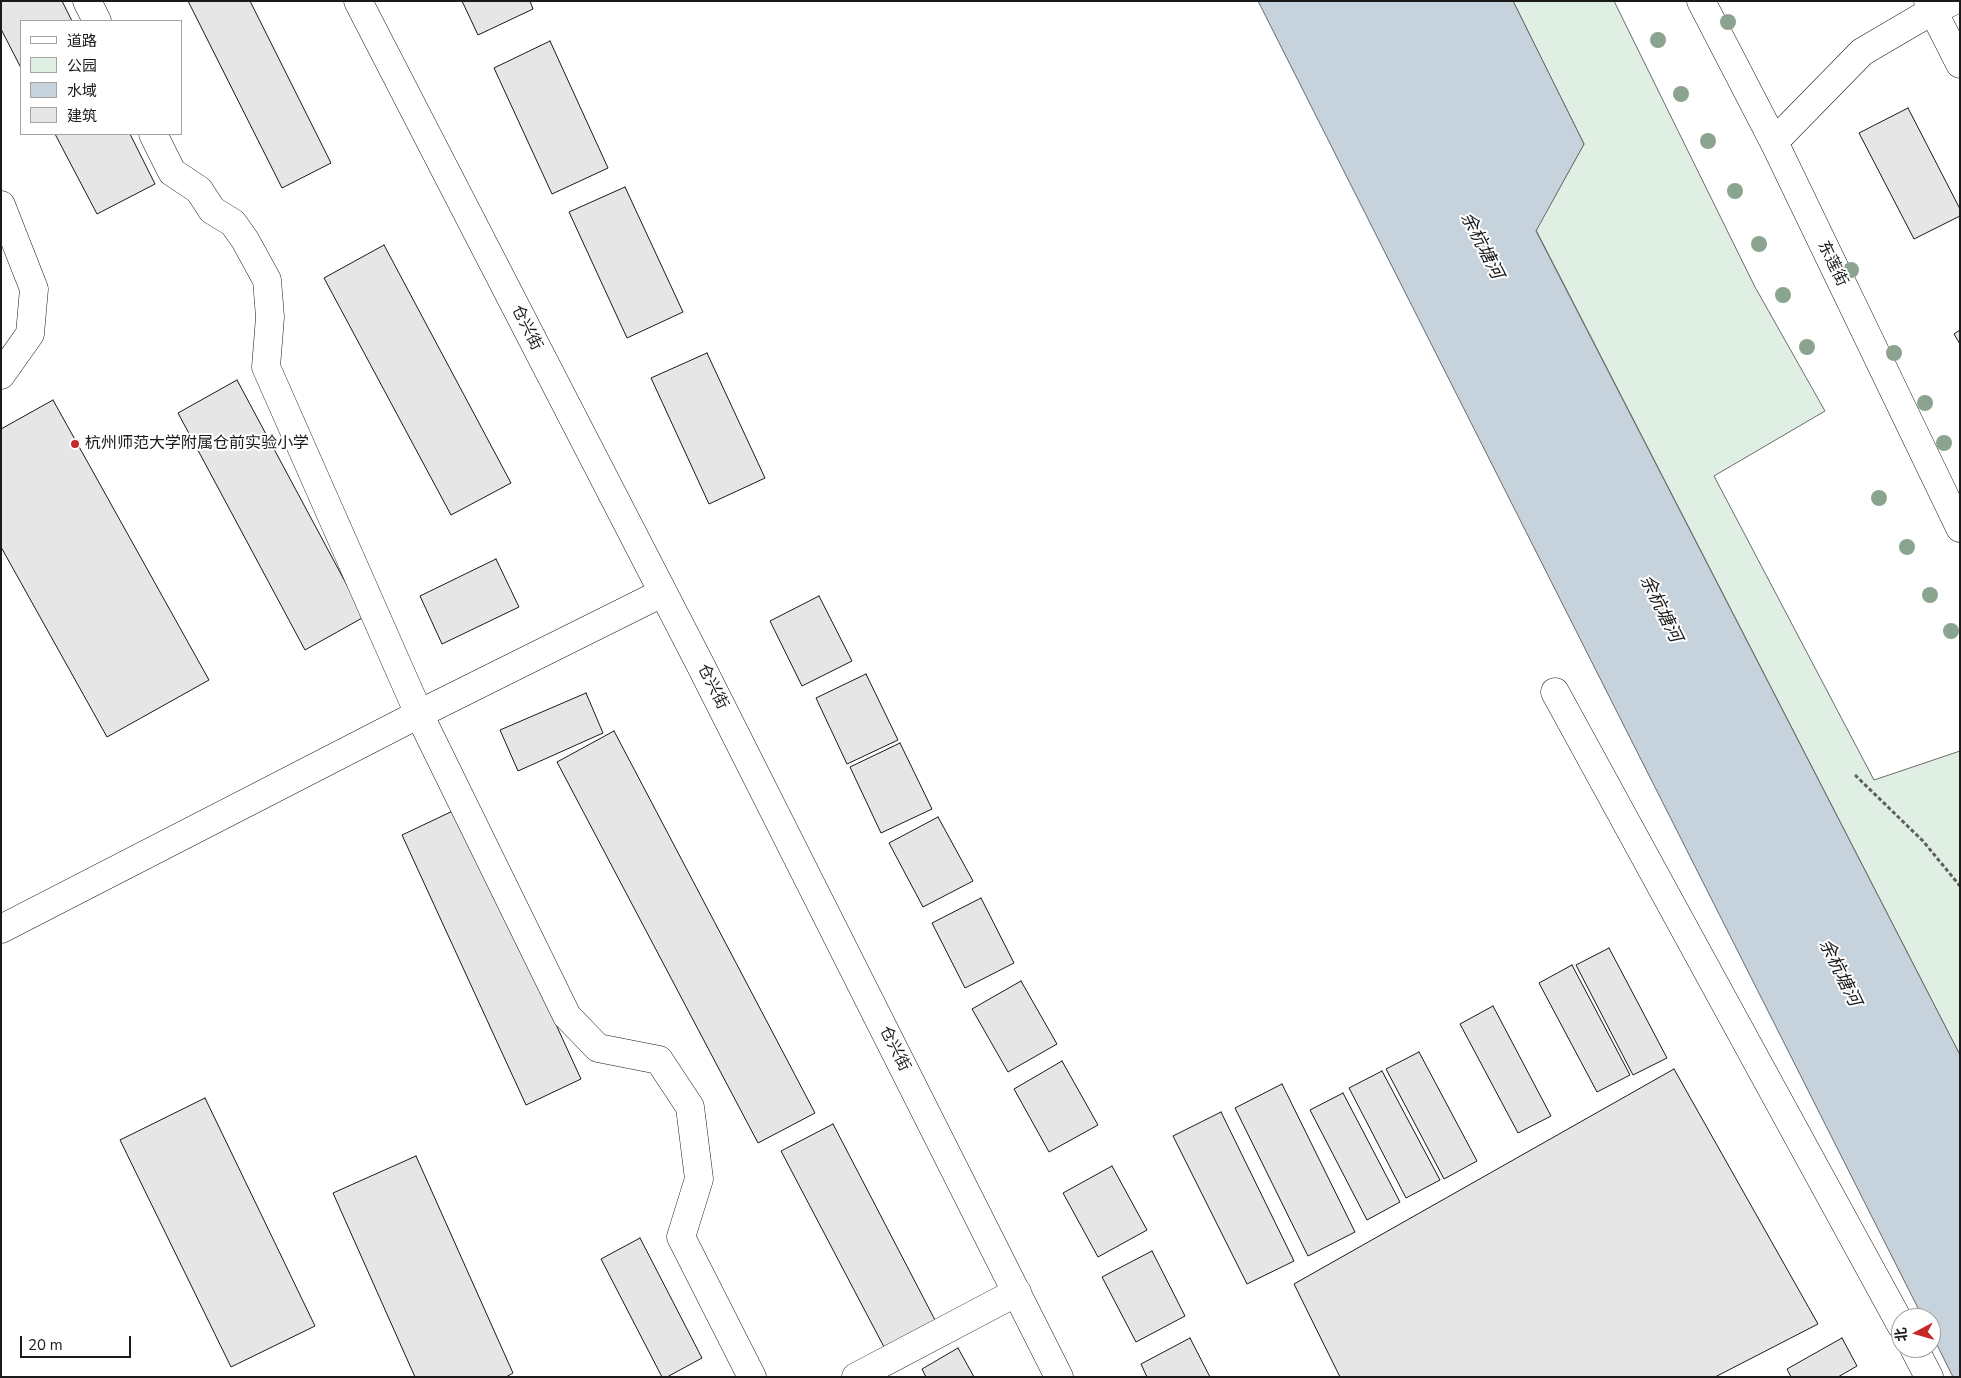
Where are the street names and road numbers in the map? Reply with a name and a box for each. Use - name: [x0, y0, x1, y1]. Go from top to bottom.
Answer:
- street label: 东莲街: [1813, 238, 1851, 290]
- street label: 仓兴街: [507, 302, 545, 354]
- street label: 仓兴街: [693, 661, 731, 713]
- street label: 仓兴街: [875, 1023, 913, 1075]

